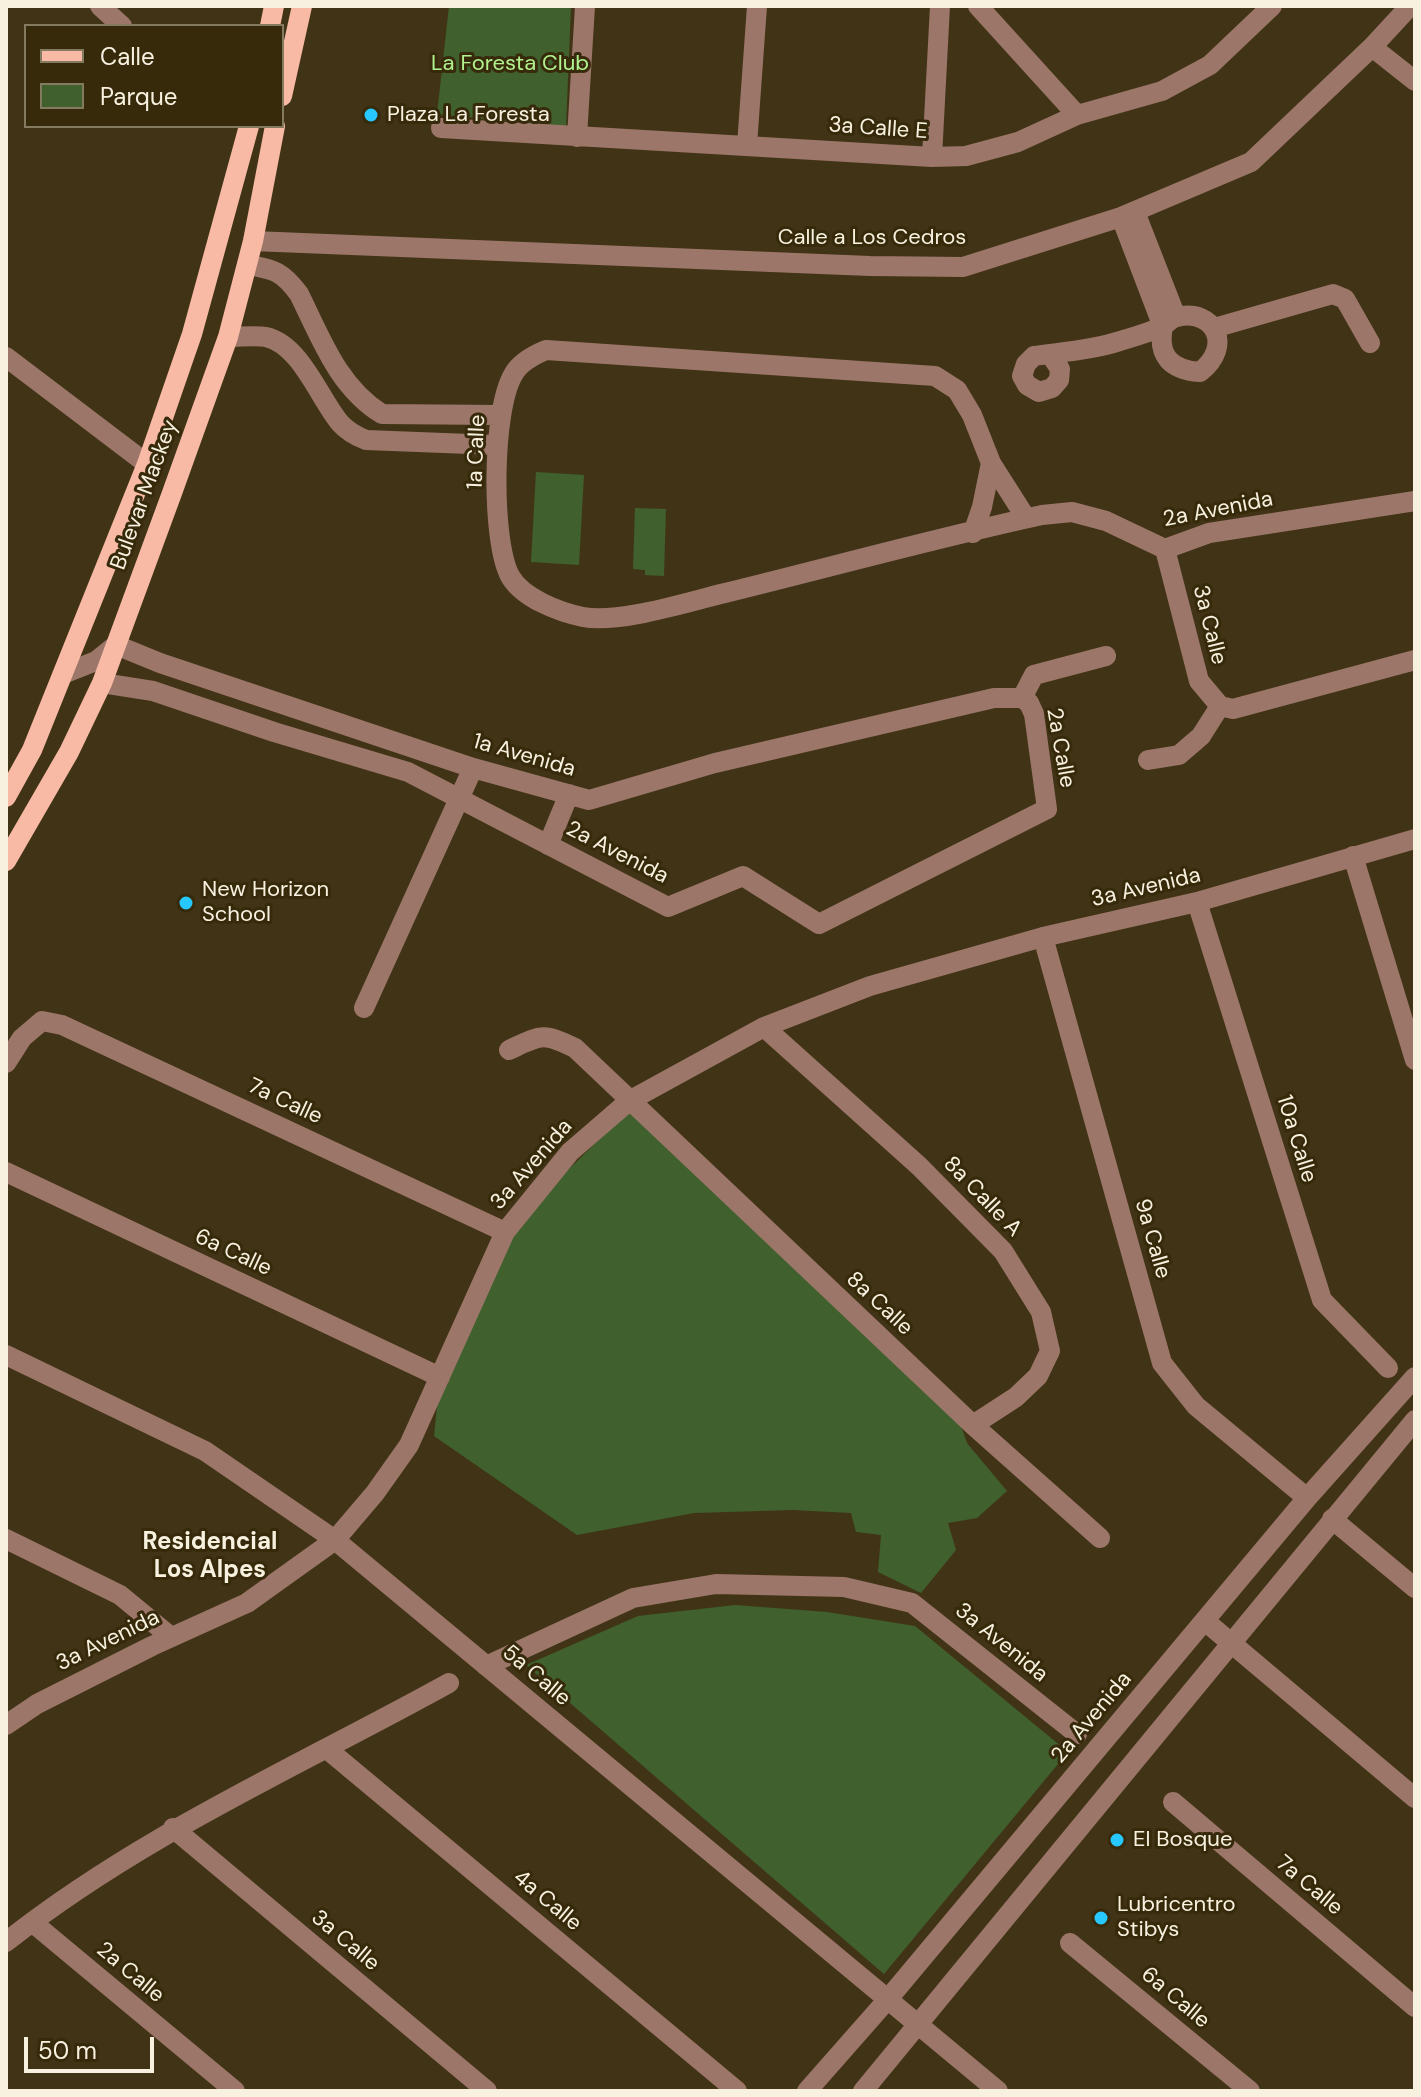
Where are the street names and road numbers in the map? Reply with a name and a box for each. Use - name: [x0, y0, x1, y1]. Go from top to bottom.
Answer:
- street label: 3a Calle E: [828, 112, 928, 146]
- street label: Calle a Los Cedros: [778, 225, 966, 251]
- street label: 1a Calle: [463, 414, 491, 490]
- street label: Bulevar Mackey: [106, 416, 184, 574]
- street label: 2a Avenida: [1161, 486, 1275, 534]
- street label: 3a Calle: [1186, 583, 1232, 667]
- street label: 2a Calle: [1040, 706, 1080, 790]
- street label: 1a Avenida: [470, 729, 578, 783]
- street label: 2a Avenida: [561, 816, 673, 890]
- street label: 3a Avenida: [1089, 863, 1203, 913]
- street label: 7a Calle: [244, 1073, 326, 1131]
- street label: 10a Calle: [1270, 1092, 1322, 1186]
- street label: 3a Avenida: [485, 1114, 579, 1216]
- street label: 8a Calle A: [937, 1151, 1027, 1243]
- street label: 9a Calle: [1128, 1196, 1176, 1282]
- street label: 6a Calle: [190, 1224, 276, 1282]
- street label: 8a Calle: [840, 1267, 918, 1341]
- street label: 3a Avenida: [949, 1598, 1053, 1688]
- street label: 3a Avenida: [52, 1605, 164, 1677]
- street label: 5a Calle: [496, 1640, 576, 1712]
- street label: 2a Avenida: [1046, 1667, 1138, 1769]
- street label: 7a Calle: [1270, 1851, 1348, 1921]
- street label: 4a Calle: [507, 1865, 587, 1937]
- street label: 3a Calle: [306, 1905, 384, 1977]
- street label: 2a Calle: [91, 1937, 169, 2009]
- street label: 6a Calle: [1135, 1962, 1215, 2034]

